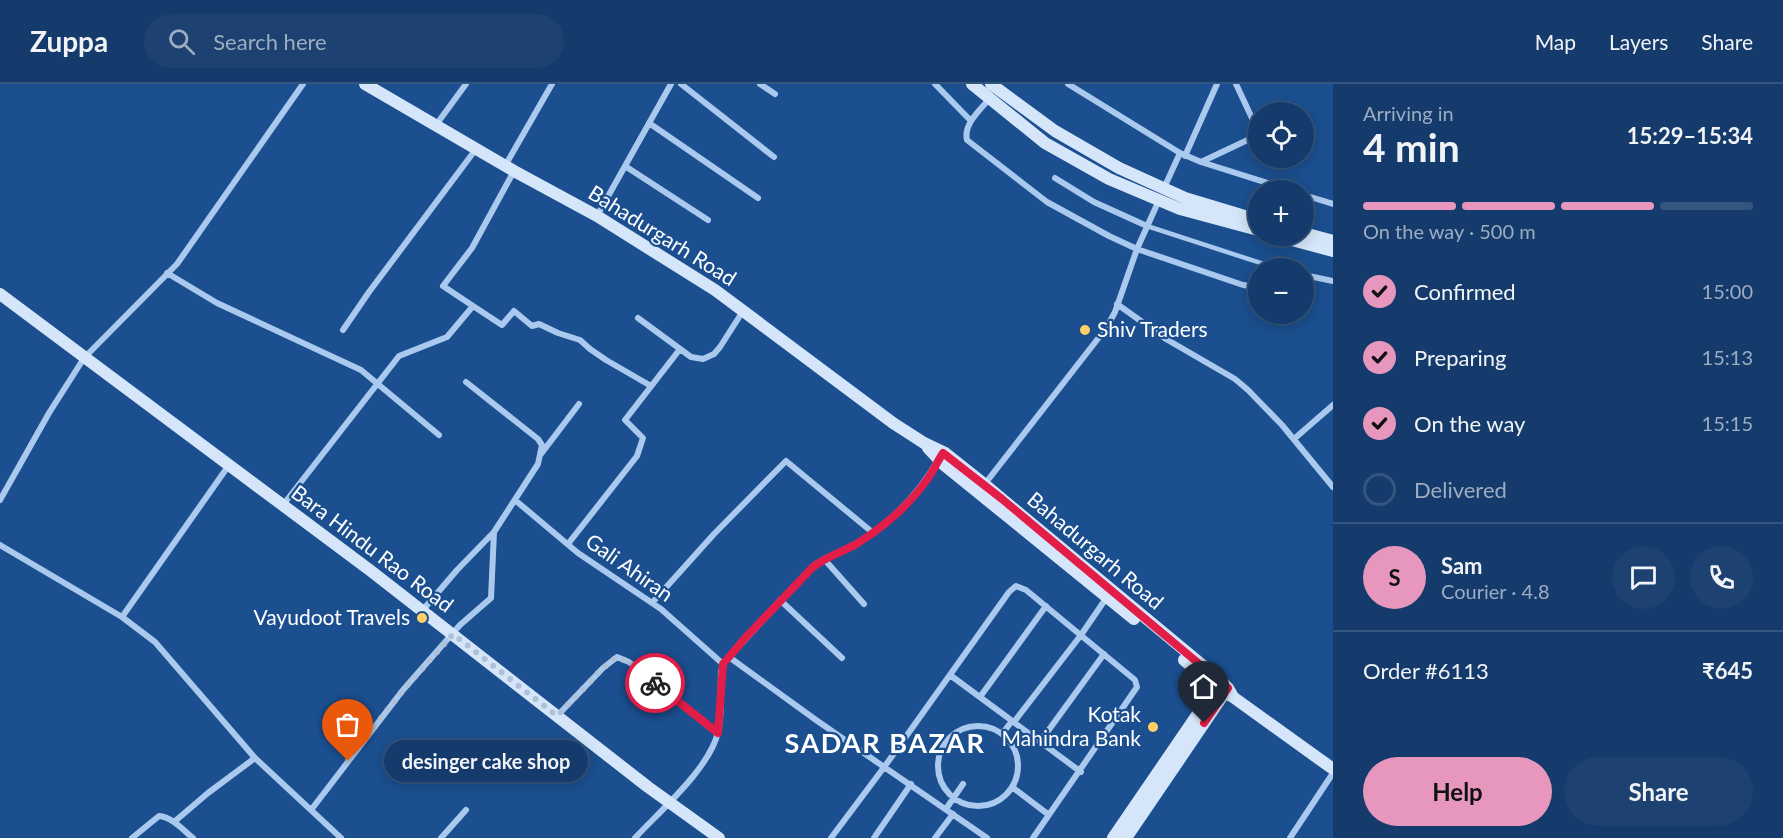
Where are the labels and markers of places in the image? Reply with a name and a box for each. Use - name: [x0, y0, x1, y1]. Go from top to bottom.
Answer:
- place label: Shiv Traders: [1097, 316, 1208, 341]
- marker: Shiv Traders: [1078, 323, 1092, 337]
- place label: Vayudoot Travels: [253, 604, 410, 629]
- marker: Vayudoot Travels: [415, 611, 429, 625]
- pin: [1178, 661, 1229, 723]
- pin: [322, 699, 373, 761]
- place label: Kotak Mahindra Bank: [1002, 701, 1141, 750]
- marker: Kotak Mahindra Bank: [1146, 720, 1160, 734]
- callout: desinger cake shop: [384, 740, 588, 782]

